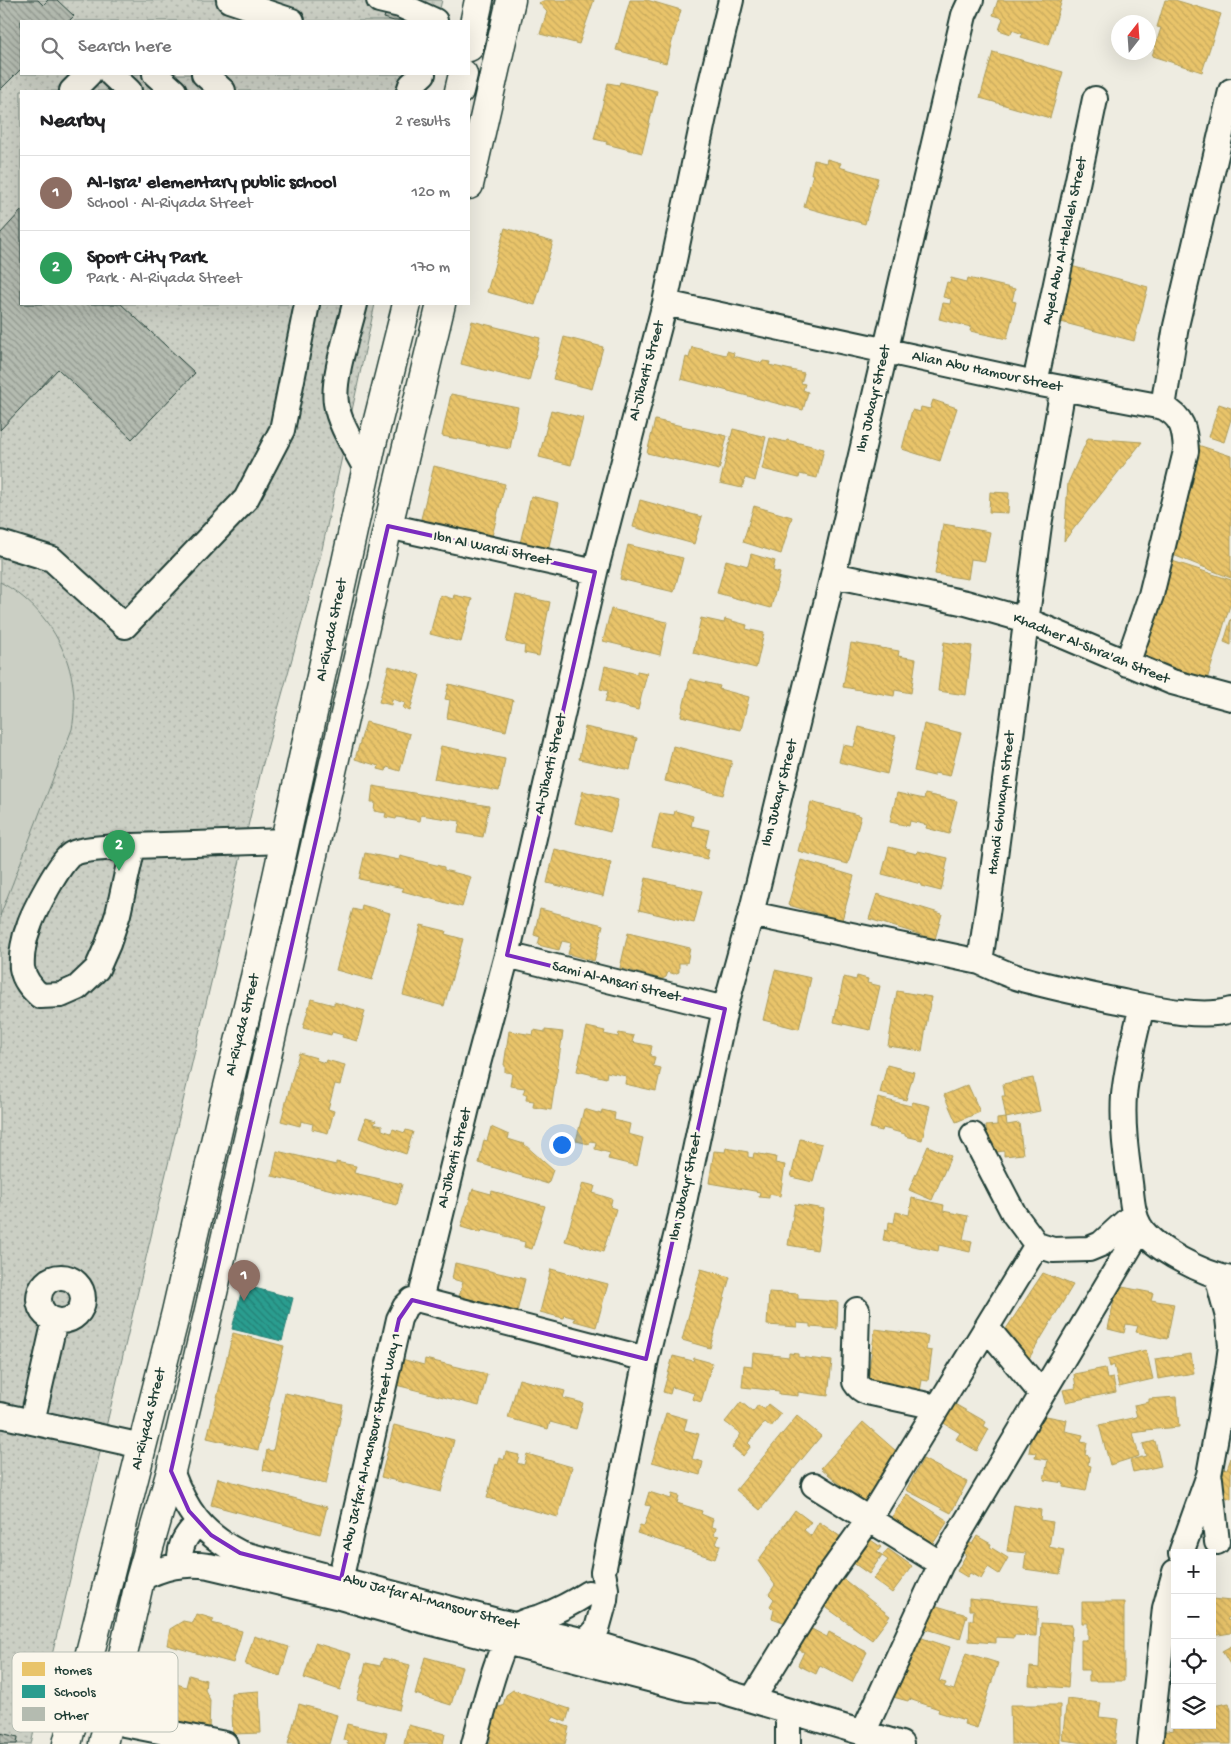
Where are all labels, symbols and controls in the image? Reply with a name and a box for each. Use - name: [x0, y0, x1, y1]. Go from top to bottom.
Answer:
- north arrow: [1111, 15, 1156, 60]
- search box: [20, 20, 470, 75]
- icon: search: [38, 34, 66, 62]
- text: Search here: [78, 36, 172, 59]
- text: Nearby: [40, 110, 105, 135]
- text: 2 results: [395, 113, 450, 132]
- street label: Ayed Abu Al-Helaleh Street: [1038, 154, 1092, 327]
- text: Al-Isra' elementary public school: [87, 172, 337, 195]
- text: 1: [53, 184, 59, 203]
- text: 120 m: [411, 184, 450, 203]
- text: School · Al-Riyada Street: [87, 195, 253, 214]
- text: Sport City Park: [87, 247, 206, 270]
- text: 2: [52, 259, 60, 278]
- text: 170 m: [411, 259, 450, 278]
- text: Park · Al-Riyada Street: [87, 270, 241, 289]
- street label: Al-Jibarti Street: [625, 317, 669, 423]
- street label: Ibn Jubayr Street: [853, 342, 896, 454]
- street label: Alian Abu Hamour Street: [910, 347, 1066, 397]
- street label: Ibn Al Wardi Street: [431, 528, 554, 571]
- street label: Al-Riyada Street: [312, 575, 352, 683]
- street label: Khadher Al-Shra'ah Street: [1010, 609, 1174, 689]
- street label: Al-Jibarti Street: [531, 710, 572, 816]
- street label: Hamdi Ghunaym Street: [984, 728, 1020, 876]
- street label: Ibn Jubayr Street: [758, 736, 802, 848]
- pin: 2: [103, 830, 135, 871]
- street label: Sami Al-Ansari Street: [550, 957, 684, 1007]
- street label: Al-Riyada Street: [222, 970, 265, 1078]
- street label: Al-Jibarti Street: [434, 1104, 477, 1210]
- street label: Ibn Jubayr Street: [666, 1130, 707, 1243]
- your location: [549, 1132, 575, 1158]
- pin: 1: [228, 1260, 260, 1301]
- street label: Abu Ja'far Al-Mansour Street Way 1: [338, 1331, 406, 1553]
- street label: Al-Riyada Street: [128, 1364, 171, 1472]
- map controls: [1171, 1549, 1216, 1729]
- button: +: [1171, 1549, 1216, 1594]
- street label: Abu Ja'far Al-Mansour Street: [341, 1570, 523, 1635]
- button: −: [1171, 1594, 1216, 1639]
- button: locate: [1171, 1639, 1216, 1684]
- legend: [12, 1652, 178, 1732]
- text: Homes: [54, 1663, 92, 1680]
- button: layers: [1171, 1684, 1216, 1729]
- text: Schools: [54, 1685, 96, 1702]
- text: Other: [54, 1708, 89, 1725]

